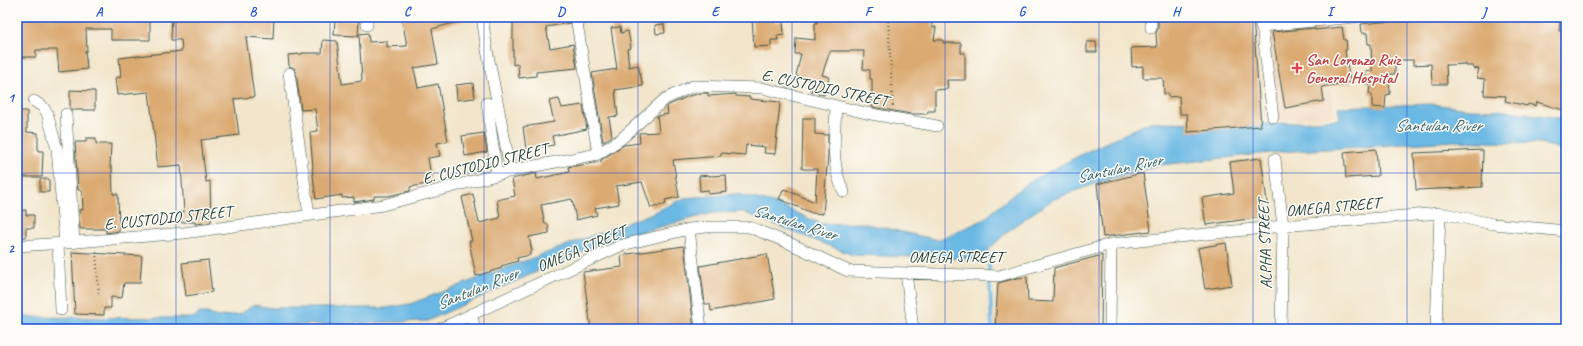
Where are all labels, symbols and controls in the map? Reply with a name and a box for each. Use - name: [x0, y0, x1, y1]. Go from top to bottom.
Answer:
- text: A: [96, 4, 104, 20]
- text: B: [250, 4, 258, 20]
- text: C: [404, 4, 412, 20]
- text: D: [557, 4, 566, 20]
- text: E: [712, 4, 721, 20]
- text: F: [865, 4, 874, 20]
- text: G: [1019, 4, 1027, 20]
- text: H: [1172, 4, 1182, 20]
- text: I: [1327, 4, 1336, 20]
- text: J: [1481, 4, 1488, 20]
- place label: San Lorenzo Ruiz General Hospital: [1306, 50, 1402, 88]
- marker: San Lorenzo Ruiz General Hospital: [1291, 62, 1303, 74]
- street label: E. CUSTODIO STREET: [760, 65, 893, 112]
- text: 1: [8, 90, 16, 106]
- water label: Santulan River: [1395, 115, 1484, 136]
- street label: E. CUSTODIO STREET: [421, 138, 553, 189]
- water label: Santulan River: [1075, 149, 1166, 188]
- street label: OMEGA STREET: [1285, 193, 1386, 221]
- street label: ALPHA STREET: [1253, 195, 1277, 289]
- water label: Santulan River: [751, 200, 842, 246]
- street label: E. CUSTODIO STREET: [103, 201, 236, 235]
- street label: OMEGA STREET: [534, 219, 633, 277]
- text: 2: [8, 241, 15, 257]
- street label: OMEGA STREET: [909, 247, 1008, 267]
- water label: Santulan River: [433, 261, 524, 314]

